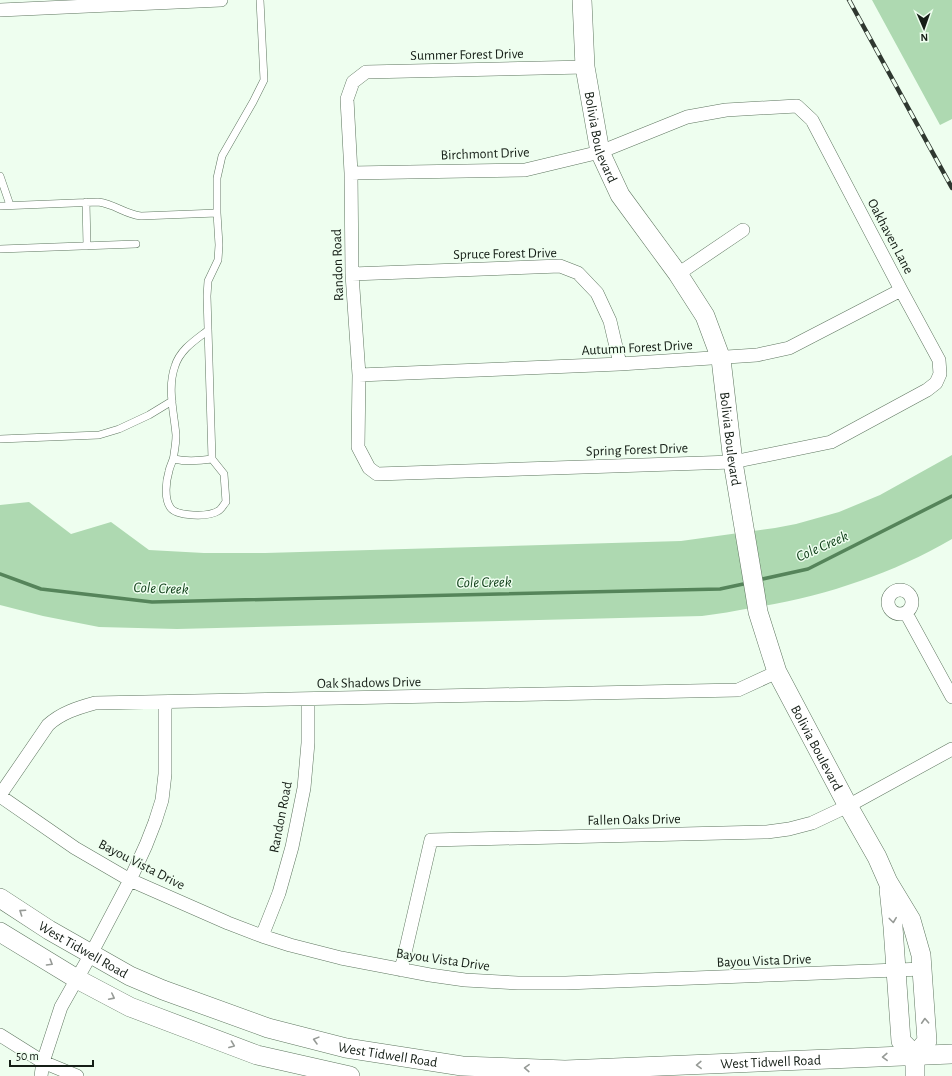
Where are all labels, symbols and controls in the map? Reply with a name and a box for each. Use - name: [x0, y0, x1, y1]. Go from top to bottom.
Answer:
- north arrow: [904, 8, 944, 48]
- text: N: [920, 32, 928, 43]
- street label: Summer Forest Drive: [410, 47, 524, 63]
- street label: Bolivia Boulevard: [581, 90, 619, 185]
- street label: Birchmont Drive: [440, 145, 530, 163]
- street label: Oakhaven Lane: [864, 197, 916, 276]
- street label: Randon Road: [330, 229, 346, 301]
- street label: Spruce Forest Drive: [453, 246, 557, 262]
- street label: Autumn Forest Drive: [581, 338, 693, 358]
- street label: Bolivia Boulevard: [717, 391, 743, 487]
- street label: Spring Forest Drive: [586, 441, 688, 459]
- water label: Cole Creek: [794, 528, 851, 565]
- water label: Cole Creek: [456, 575, 512, 590]
- water label: Cole Creek: [133, 580, 189, 597]
- street label: Oak Shadows Drive: [317, 675, 421, 691]
- street label: Bolivia Boulevard: [788, 703, 845, 793]
- street label: Randon Road: [267, 780, 295, 854]
- street label: Fallen Oaks Drive: [587, 812, 681, 828]
- street label: Bayou Vista Drive: [96, 837, 187, 893]
- one-way arrow: [19, 909, 26, 917]
- one-way arrow: [888, 917, 897, 923]
- street label: West Tidwell Road: [36, 919, 130, 981]
- street label: Bayou Vista Drive: [395, 946, 491, 974]
- street label: Bayou Vista Drive: [716, 952, 812, 970]
- one-way arrow: [46, 959, 53, 966]
- one-way arrow: [107, 992, 115, 1000]
- one-way arrow: [921, 1018, 930, 1024]
- one-way arrow: [313, 1036, 320, 1045]
- street label: West Tidwell Road: [336, 1040, 438, 1070]
- one-way arrow: [229, 1041, 236, 1049]
- scale bar: [10, 1042, 93, 1068]
- text: 50 m: [16, 1050, 39, 1062]
- one-way arrow: [882, 1052, 888, 1061]
- street label: West Tidwell Road: [720, 1053, 821, 1072]
- one-way arrow: [696, 1060, 702, 1069]
- one-way arrow: [524, 1064, 530, 1073]

